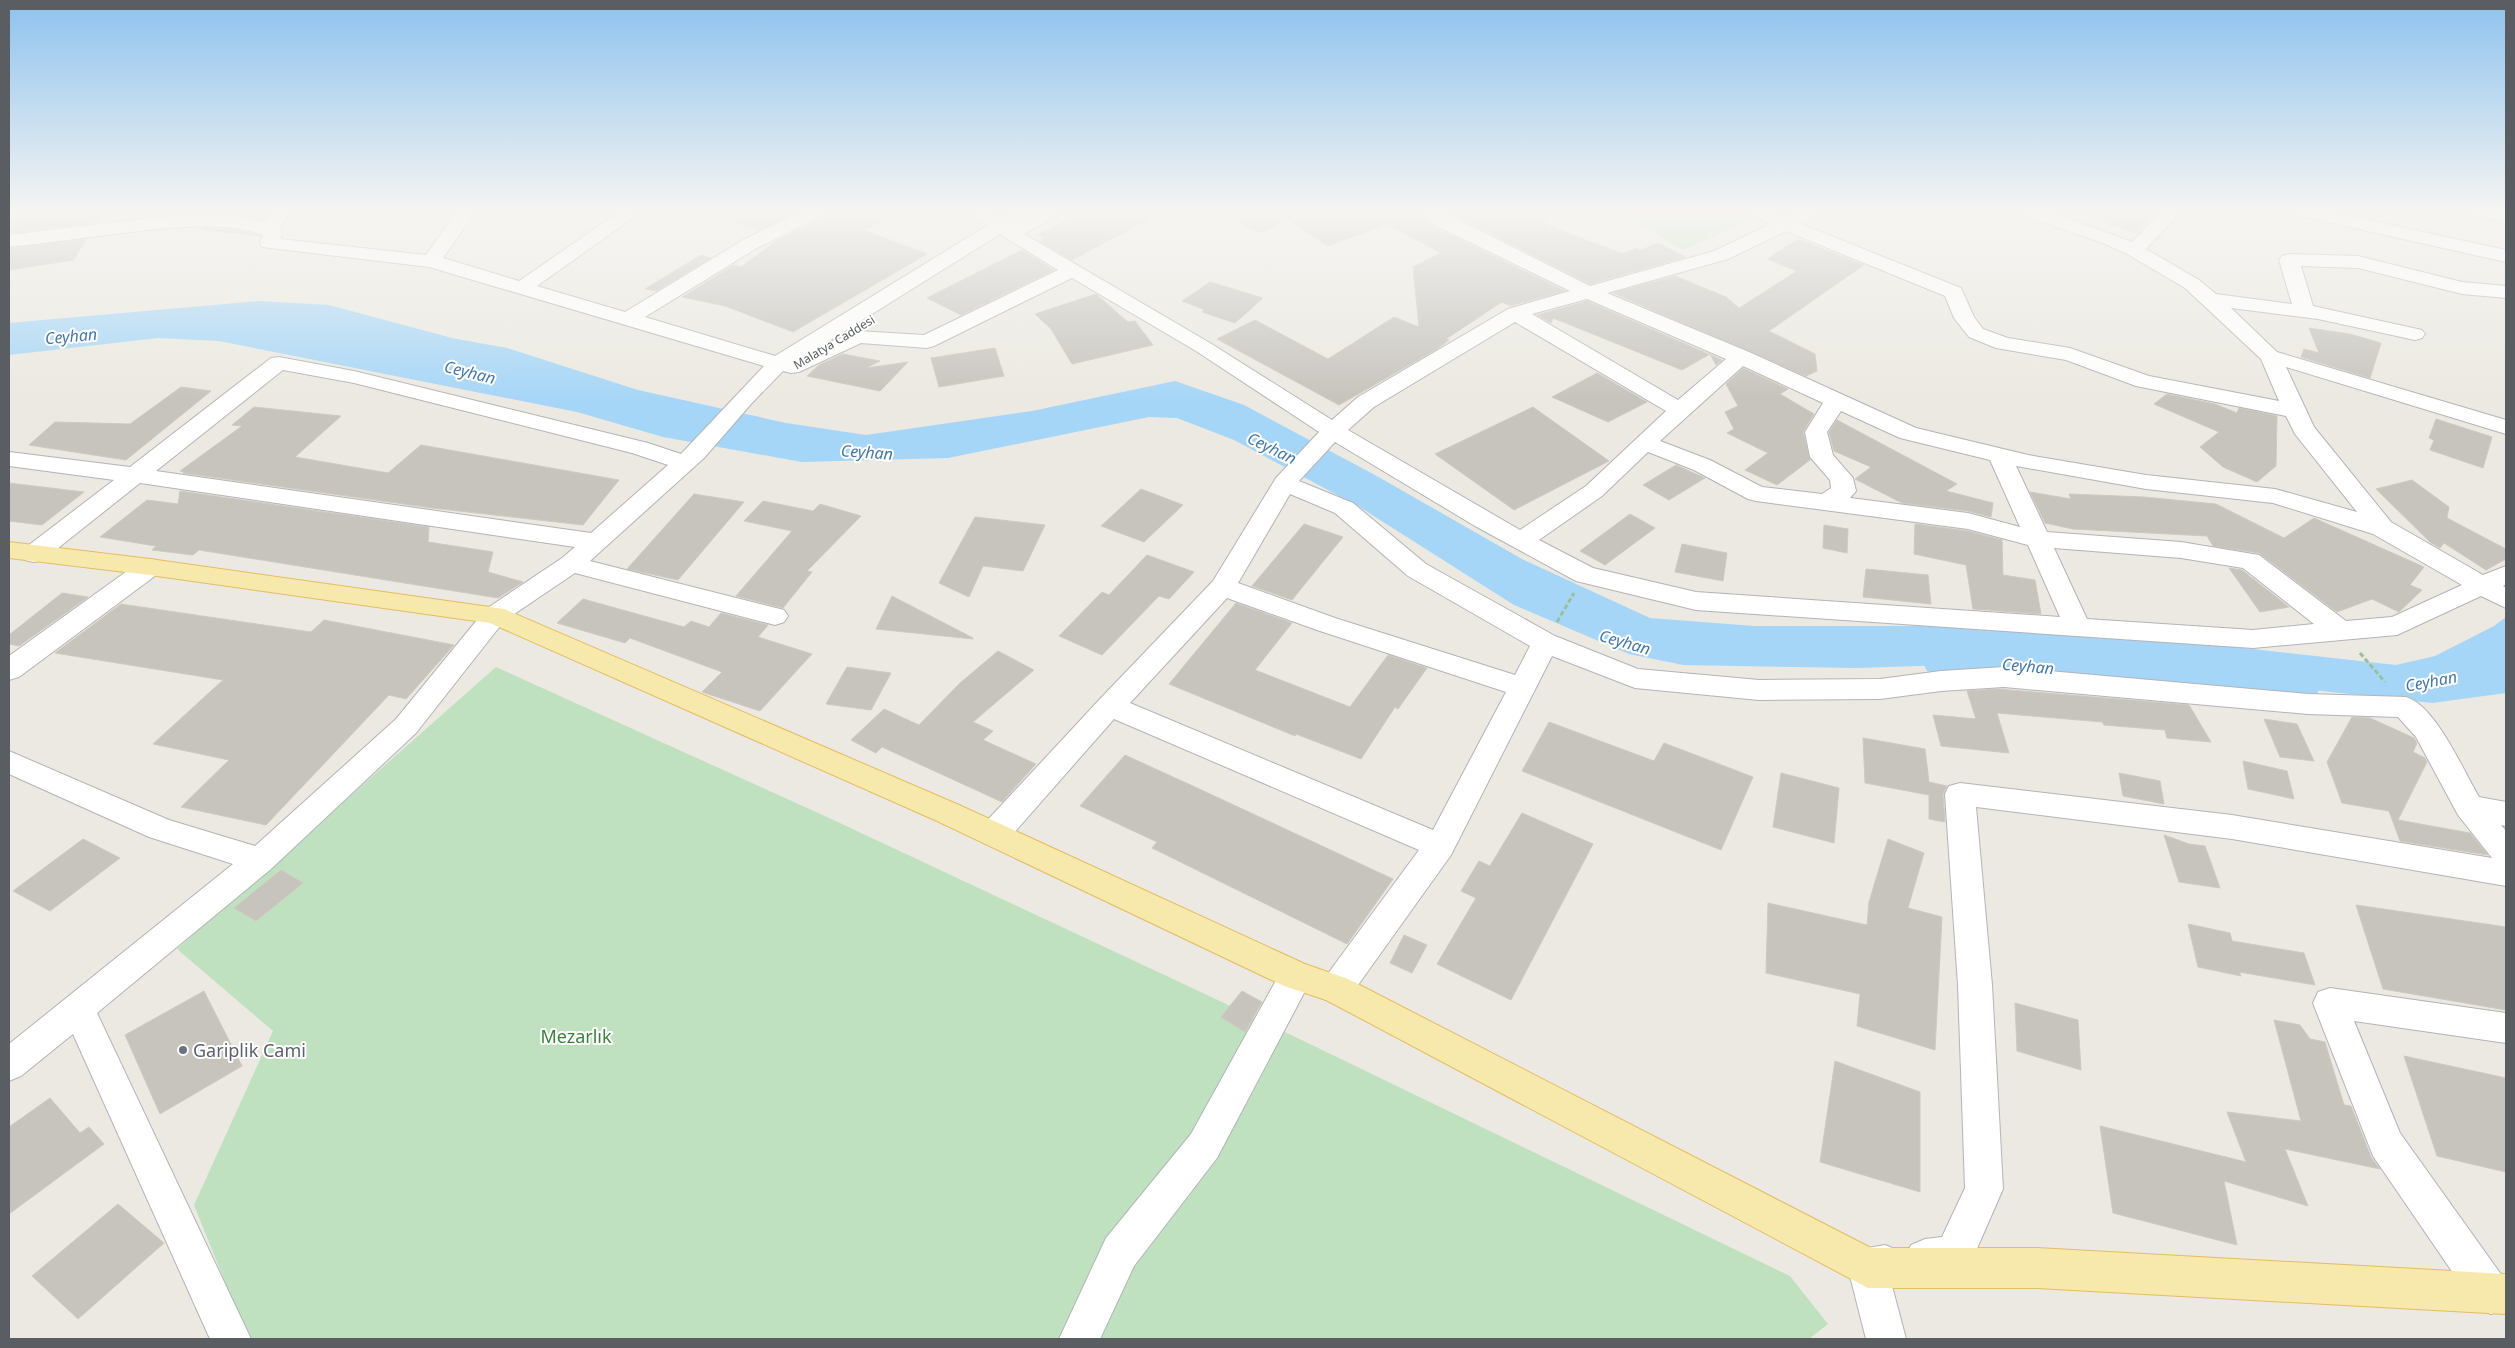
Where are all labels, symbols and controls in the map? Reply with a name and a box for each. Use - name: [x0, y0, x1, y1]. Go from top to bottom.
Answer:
- street label: Malatya Caddesi: [790, 311, 878, 373]
- water label: Ceyhan: [44, 323, 98, 349]
- water label: Ceyhan: [442, 355, 498, 389]
- water label: Ceyhan: [1244, 427, 1300, 469]
- water label: Ceyhan: [840, 439, 894, 465]
- water label: Ceyhan: [1597, 624, 1653, 660]
- water label: Ceyhan: [2001, 653, 2055, 679]
- water label: Ceyhan: [2403, 665, 2459, 697]
- park label: Mezarlık: [540, 1024, 612, 1048]
- place label: Gariplik Cami: [193, 1038, 306, 1062]
- marker: Gariplik Cami: [177, 1044, 189, 1056]

